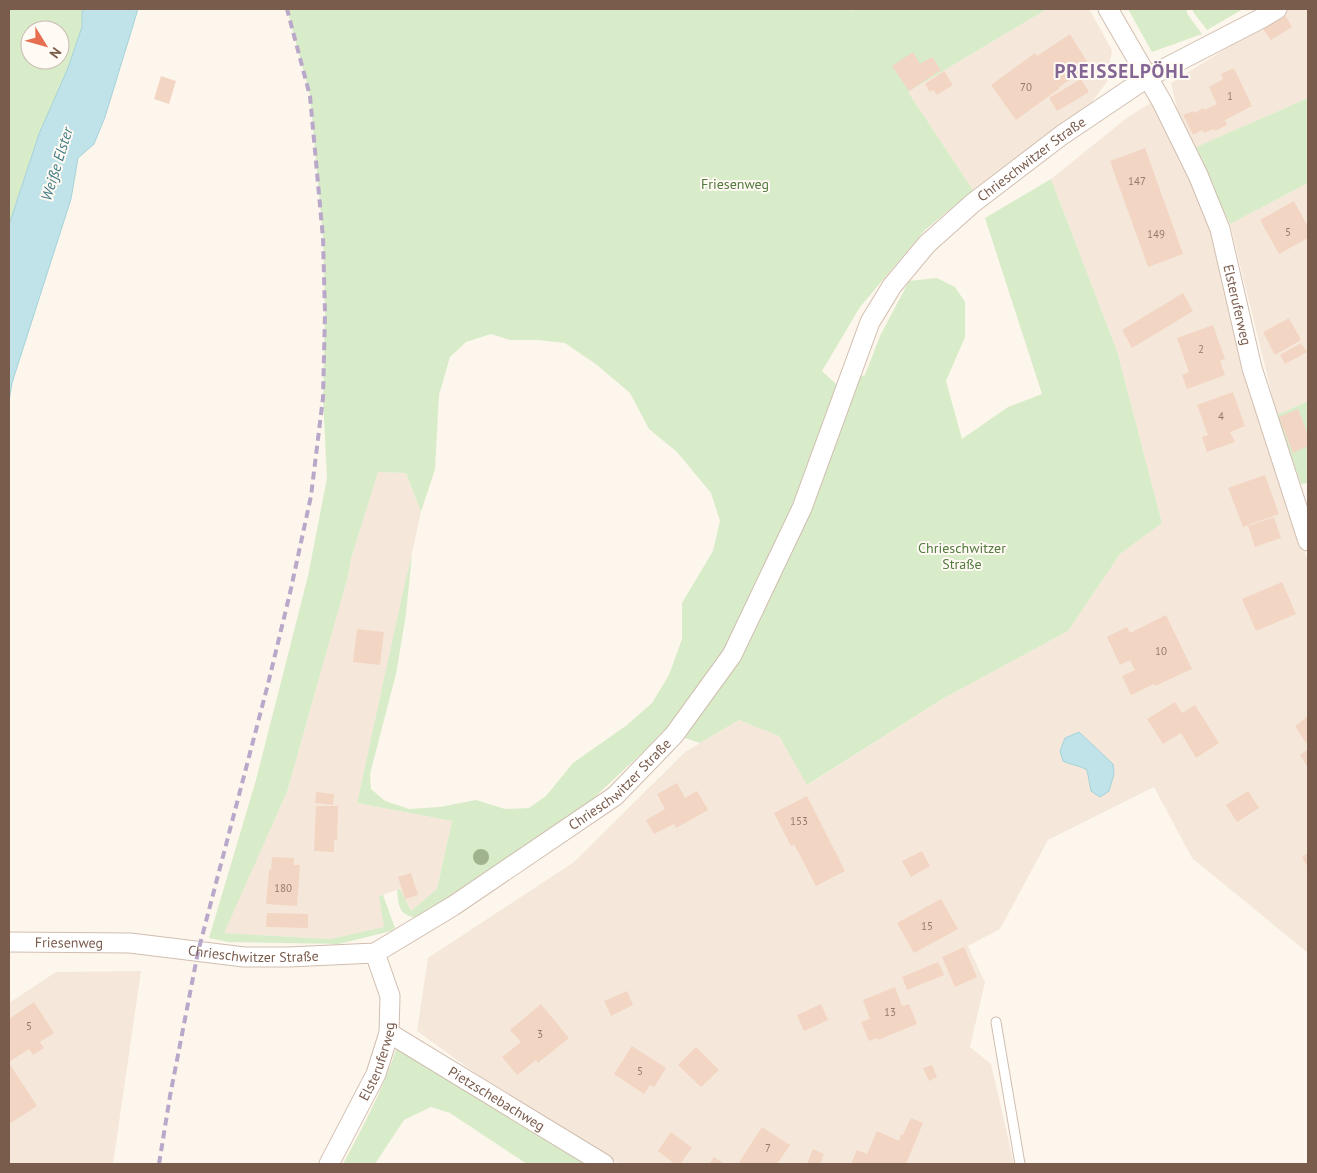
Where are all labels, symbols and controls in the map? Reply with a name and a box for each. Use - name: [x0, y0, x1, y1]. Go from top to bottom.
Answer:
- north arrow: [20, 20, 70, 70]
- text: N: [45, 44, 65, 62]
- district label: PREISSELPÖHL: [1055, 59, 1190, 83]
- house number: 70: [1020, 80, 1032, 94]
- house number: 1: [1227, 89, 1233, 103]
- street label: Chrieschwitzer Straße: [974, 113, 1089, 206]
- water label: Weiße Elster: [36, 124, 77, 203]
- house number: 147: [1128, 174, 1146, 188]
- park label: Friesenweg: [701, 175, 769, 193]
- house number: 5: [1285, 225, 1291, 239]
- house number: 149: [1147, 227, 1165, 241]
- street label: Elsteruferweg: [1219, 263, 1255, 347]
- house number: 2: [1198, 342, 1204, 356]
- house number: 4: [1218, 409, 1224, 423]
- park label: Chrieschwitzer Straße: [918, 539, 1006, 573]
- house number: 10: [1155, 644, 1167, 658]
- street label: Chrieschwitzer Straße: [565, 735, 675, 834]
- house number: 153: [790, 814, 808, 828]
- house number: 180: [274, 881, 292, 895]
- house number: 15: [921, 919, 933, 933]
- street label: Friesenweg: [35, 933, 103, 952]
- street label: Chrieschwitzer Straße: [187, 941, 319, 967]
- house number: 13: [884, 1005, 896, 1019]
- house number: 5: [26, 1019, 32, 1033]
- street label: Elsteruferweg: [355, 1022, 399, 1104]
- house number: 3: [537, 1027, 543, 1041]
- street label: Pietzschebachweg: [445, 1062, 548, 1135]
- house number: 5: [637, 1064, 643, 1078]
- house number: 7: [765, 1141, 771, 1155]

